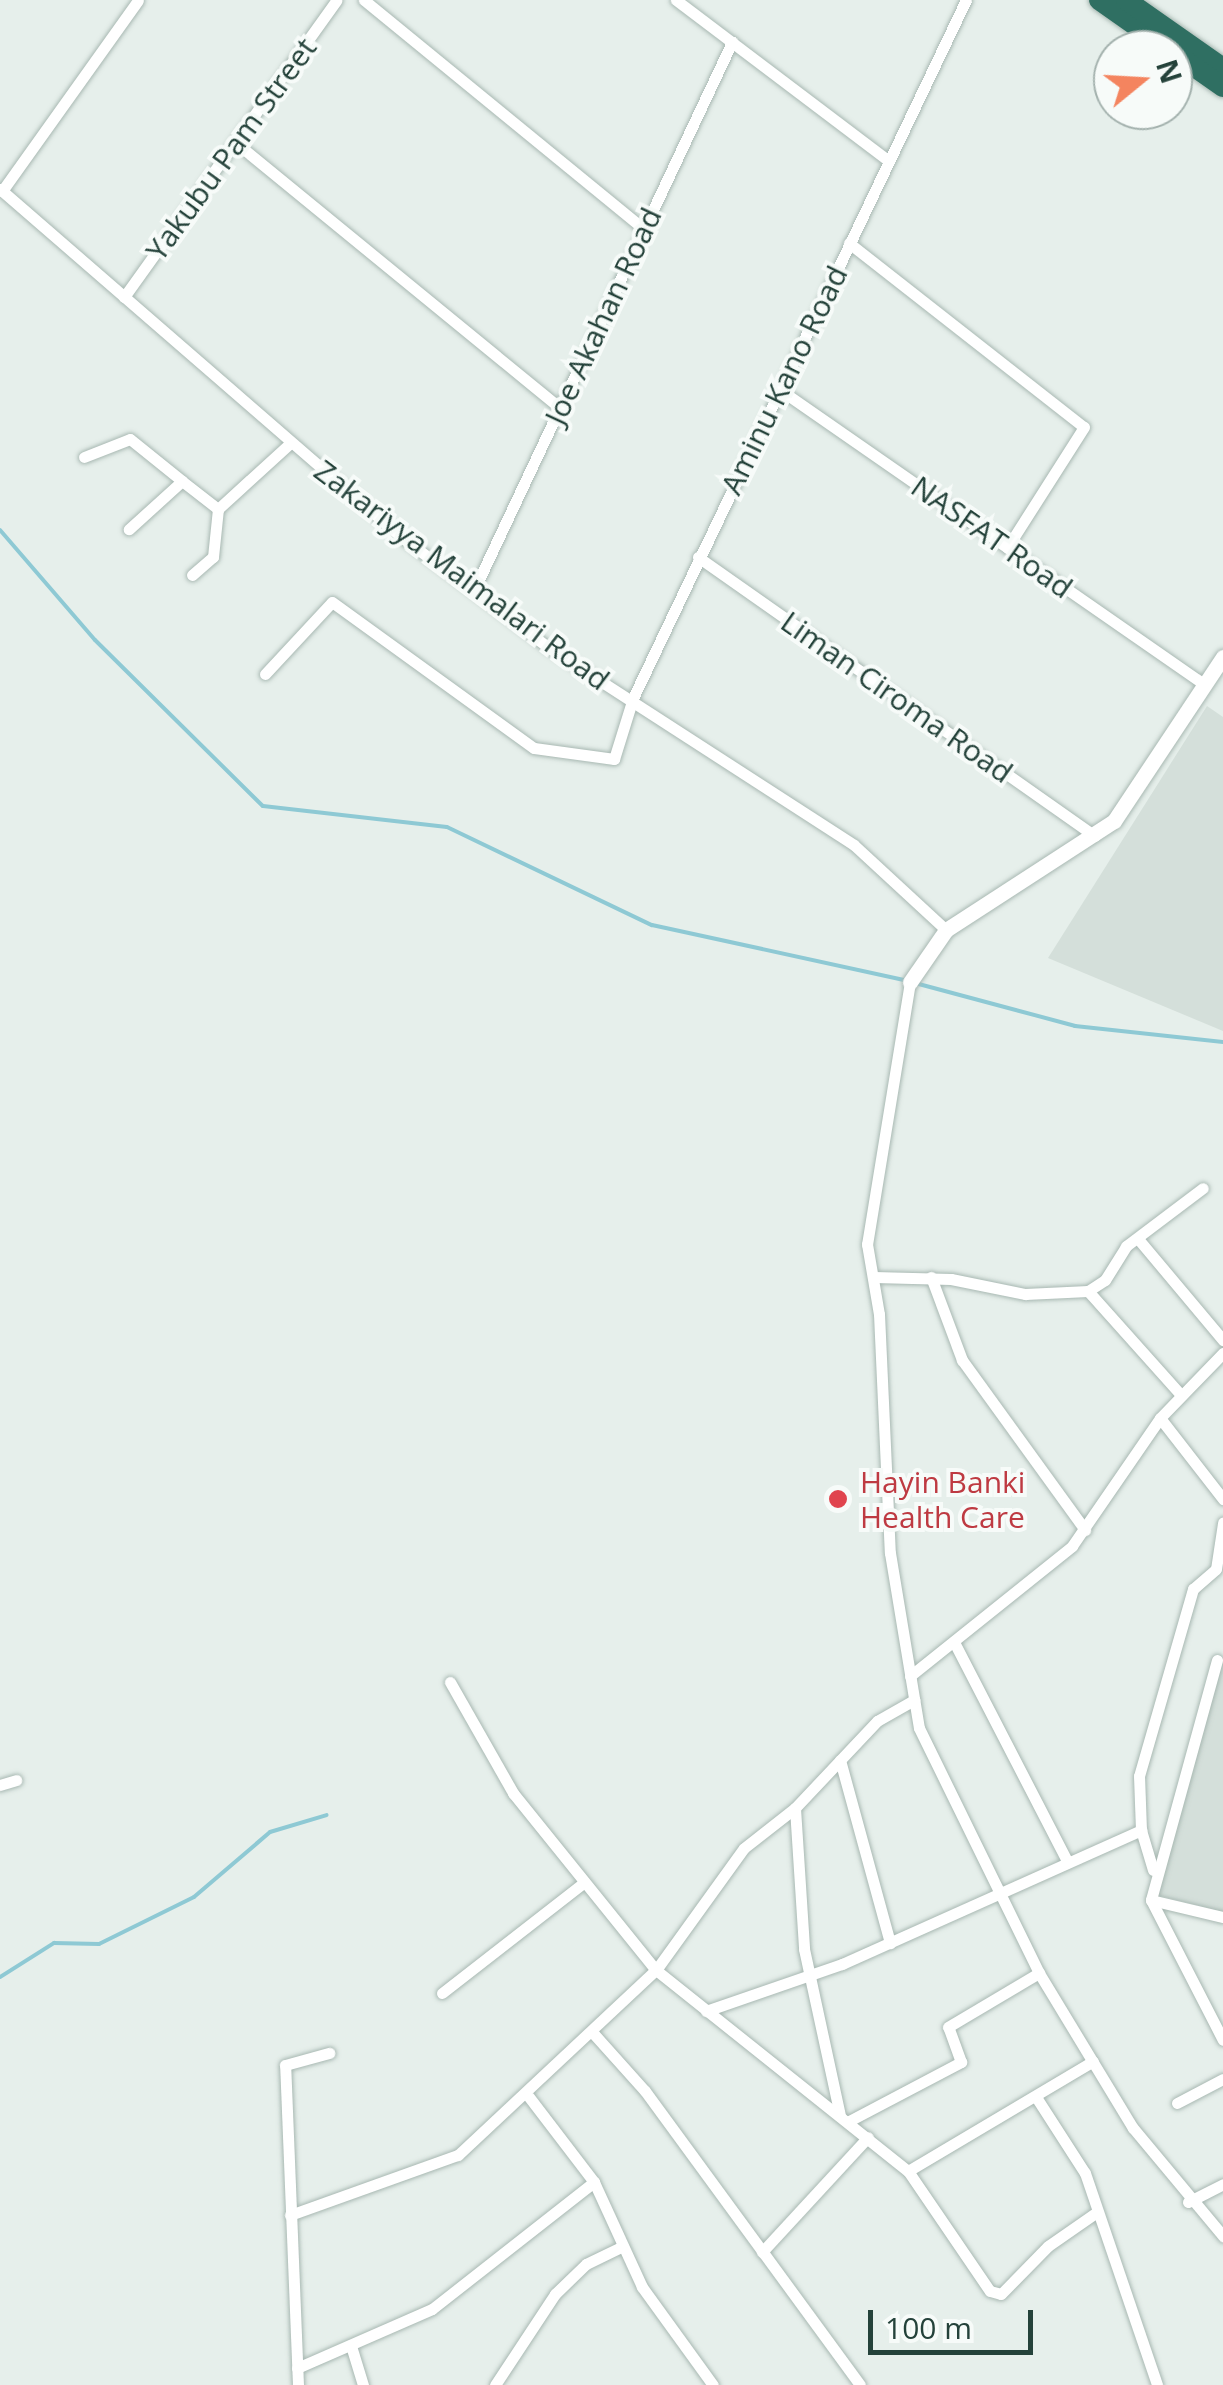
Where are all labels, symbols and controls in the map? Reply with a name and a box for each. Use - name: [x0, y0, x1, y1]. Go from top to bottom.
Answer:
- north arrow: [1093, 30, 1193, 130]
- street label: Yakubu Pam Street: [138, 31, 324, 267]
- text: N: [1148, 55, 1191, 88]
- street label: Joe Akahan Road: [537, 202, 669, 430]
- street label: Aminu Kano Road: [713, 260, 855, 500]
- street label: Zakariyya Maimalari Road: [308, 452, 616, 698]
- street label: NASFAT Road: [905, 468, 1079, 606]
- street label: Liman Ciroma Road: [774, 604, 1020, 790]
- place label: Hayin Banki Health Care: [860, 1464, 1025, 1534]
- marker: Hayin Banki Health Care: [825, 1486, 851, 1512]
- scale bar: [873, 2290, 1038, 2352]
- text: 100 m: [885, 2307, 972, 2348]

